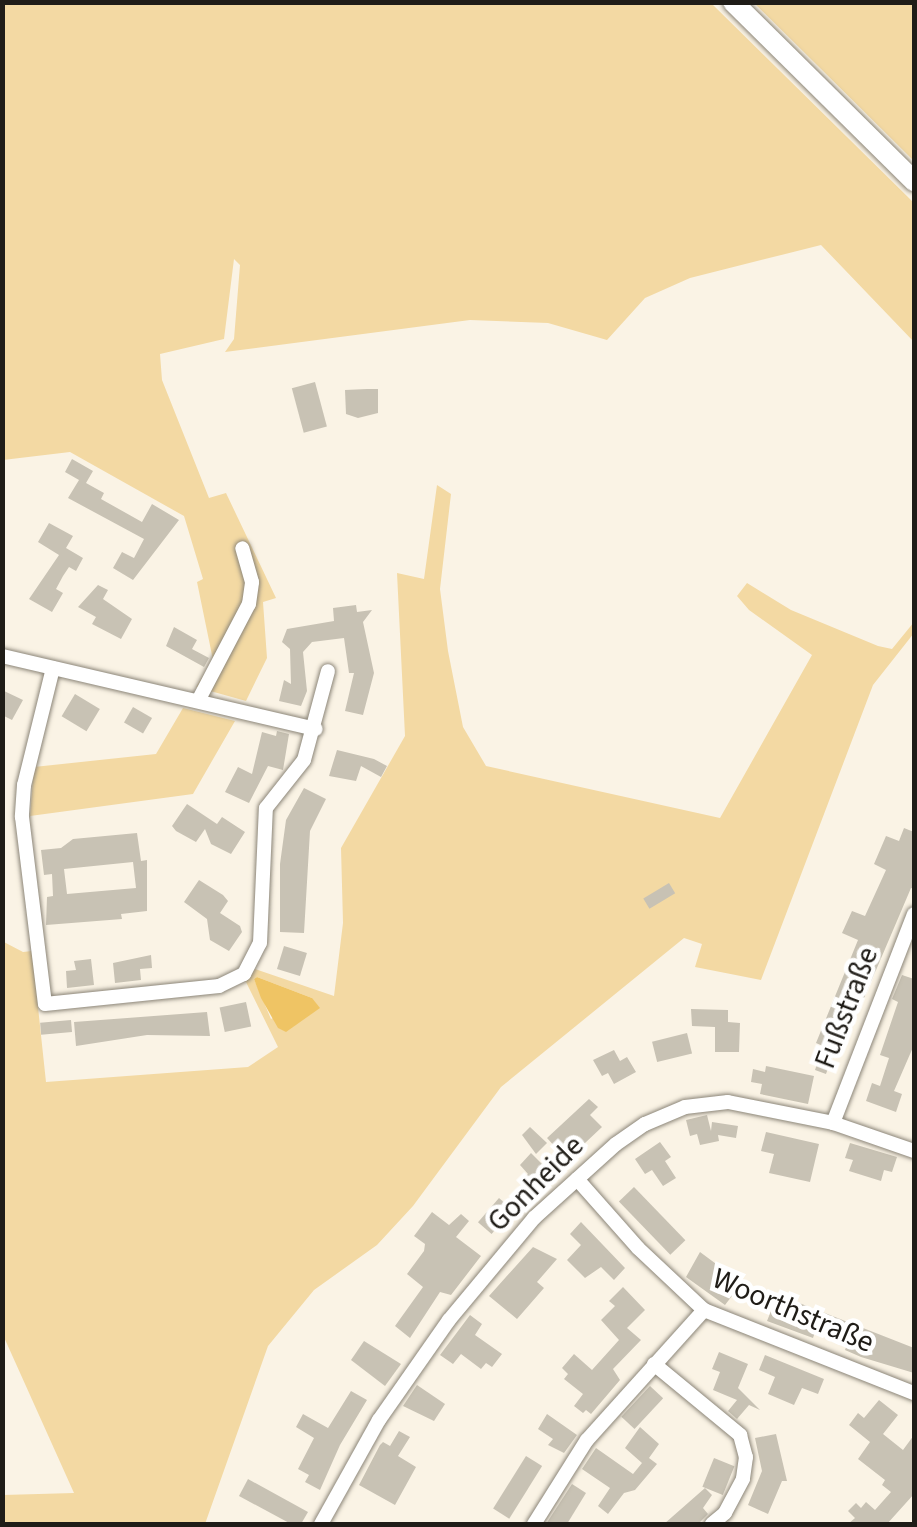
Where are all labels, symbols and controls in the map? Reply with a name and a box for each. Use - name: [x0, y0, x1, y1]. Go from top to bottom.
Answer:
- street label: Fußstraße: [807, 942, 887, 1074]
- street label: Gonheide: [480, 1128, 592, 1240]
- street label: Woorthstraße: [707, 1261, 879, 1361]

